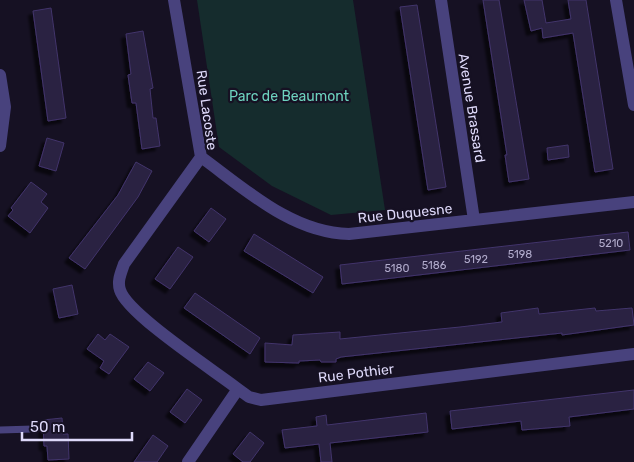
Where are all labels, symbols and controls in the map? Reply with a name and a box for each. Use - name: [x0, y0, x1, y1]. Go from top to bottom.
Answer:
- street label: Avenue Brassard: [454, 52, 489, 164]
- street label: Rue Lacoste: [192, 69, 221, 151]
- park label: Parc de Beaumont: [229, 88, 350, 105]
- street label: Rue Duquesne: [357, 200, 453, 227]
- house number: 5210: [599, 237, 623, 250]
- house number: 5198: [508, 248, 532, 261]
- house number: 5192: [464, 253, 488, 266]
- house number: 5186: [422, 259, 447, 272]
- house number: 5180: [384, 262, 410, 275]
- street label: Rue Pothier: [317, 360, 396, 387]
- scale bar: [22, 410, 132, 442]
- text: 50 m: [30, 418, 65, 436]

